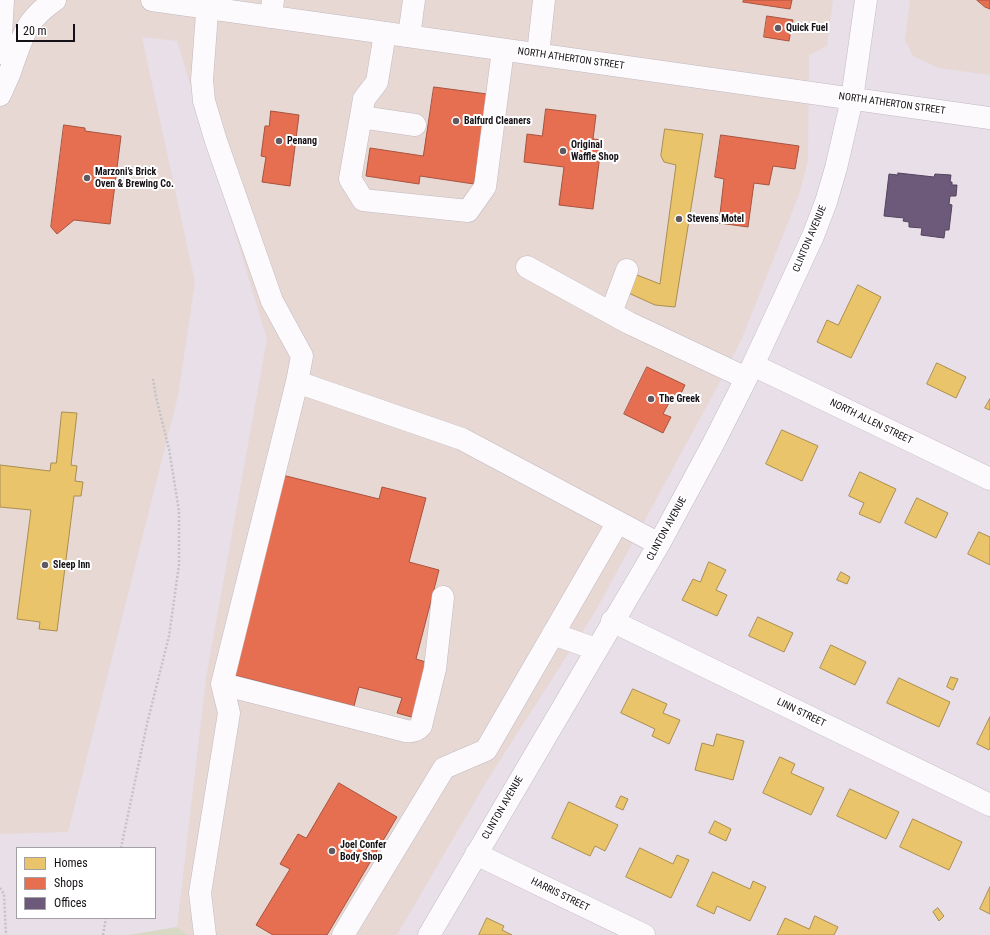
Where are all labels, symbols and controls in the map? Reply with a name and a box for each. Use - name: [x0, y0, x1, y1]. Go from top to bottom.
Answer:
- scale bar: [18, 16, 77, 42]
- place label: Quick Fuel: [786, 22, 828, 34]
- marker: Quick Fuel: [773, 23, 783, 33]
- text: 20 m: [23, 24, 47, 38]
- street label: NORTH ATHERTON STREET: [517, 46, 625, 72]
- street label: NORTH ATHERTON STREET: [838, 91, 946, 117]
- place label: Balfurd Cleaners: [464, 115, 531, 127]
- marker: Balfurd Cleaners: [451, 116, 461, 126]
- place label: Penang: [287, 135, 317, 147]
- marker: Penang: [274, 136, 284, 146]
- place label: Original Waffle Shop: [571, 139, 619, 162]
- marker: Original Waffle Shop: [558, 146, 568, 156]
- place label: Marzoni’s Brick Oven & Brewing Co.: [95, 166, 174, 190]
- marker: Marzoni’s Brick Oven & Brewing Co.: [82, 173, 92, 183]
- street label: CLINTON AVENUE: [791, 204, 829, 274]
- place label: Stevens Motel: [687, 213, 744, 225]
- marker: Stevens Motel: [674, 214, 684, 224]
- place label: The Greek: [659, 393, 700, 405]
- marker: The Greek: [646, 394, 656, 404]
- street label: NORTH ALLEN STREET: [828, 397, 914, 447]
- street label: CLINTON AVENUE: [644, 495, 690, 563]
- place label: Sleep Inn: [53, 559, 90, 571]
- marker: Sleep Inn: [40, 560, 50, 570]
- street label: LINN STREET: [775, 696, 827, 730]
- street label: CLINTON AVENUE: [480, 774, 526, 842]
- place label: Joel Confer Body Shop: [340, 839, 386, 862]
- marker: Joel Confer Body Shop: [327, 846, 337, 856]
- legend: [16, 847, 156, 919]
- text: Homes: [54, 856, 88, 870]
- text: Shops: [54, 876, 83, 890]
- street label: HARRIS STREET: [529, 876, 591, 914]
- text: Offices: [54, 896, 87, 910]

